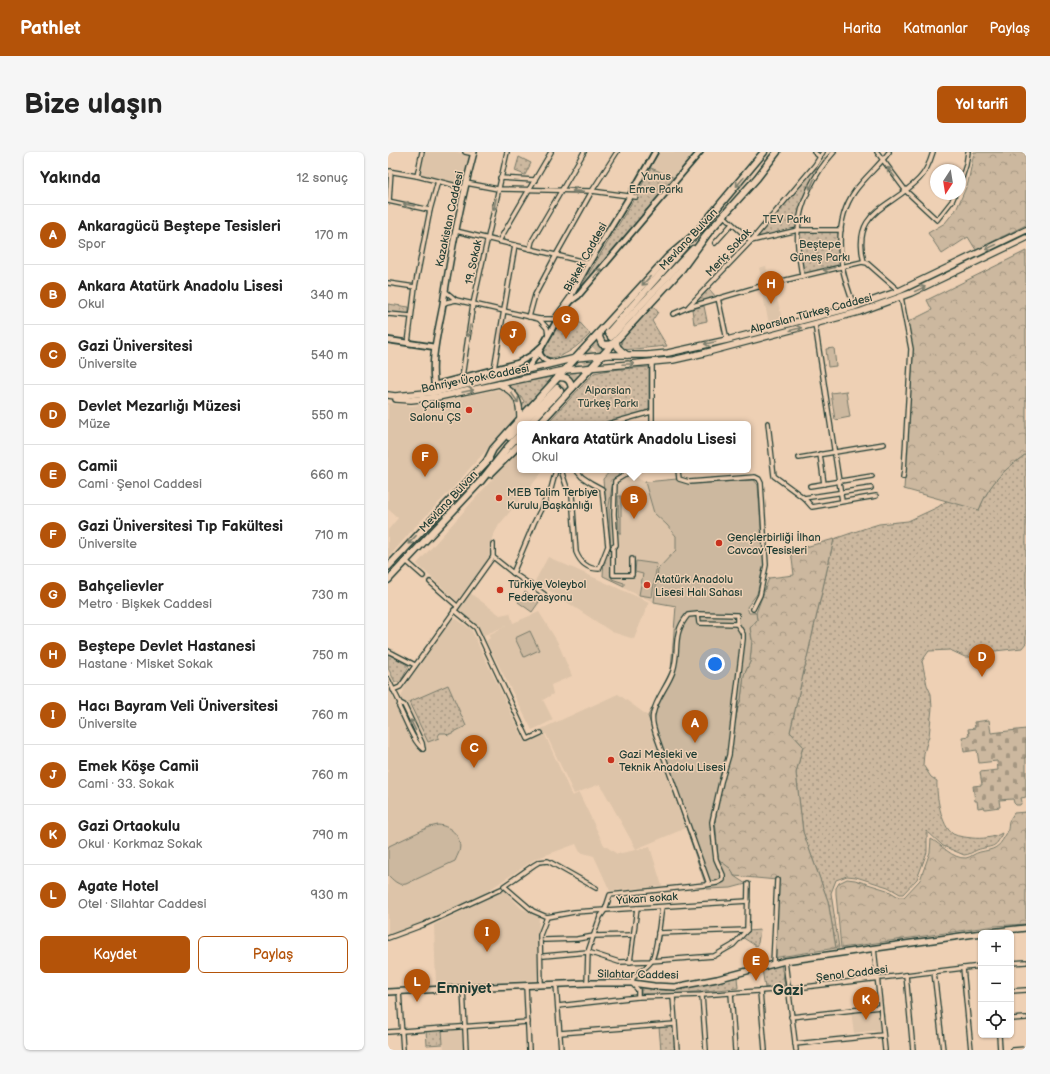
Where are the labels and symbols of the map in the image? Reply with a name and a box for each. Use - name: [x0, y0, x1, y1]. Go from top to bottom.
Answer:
- north arrow: [930, 164, 966, 200]
- one-way arrow: [887, 166, 896, 177]
- street label: Kazakistan Caddesi: [433, 170, 466, 268]
- park label: Yunus Emre Parkı: [629, 170, 683, 196]
- one-way arrow: [735, 177, 744, 188]
- one-way arrow: [808, 177, 815, 189]
- one-way arrow: [572, 187, 585, 195]
- one-way arrow: [490, 197, 498, 210]
- one-way arrow: [403, 201, 416, 209]
- street label: Mevlana Bulvarı: [657, 206, 720, 273]
- park label: TEV Parkı: [763, 213, 811, 226]
- street label: Bişkek Caddesi: [561, 220, 610, 294]
- street label: Meriç Sokak: [703, 225, 754, 279]
- street label: 19. Sokak: [462, 238, 485, 286]
- park label: Beştepe Güneş Parkı: [790, 238, 850, 264]
- one-way arrow: [985, 244, 997, 251]
- one-way arrow: [823, 266, 836, 273]
- one-way arrow: [593, 267, 602, 278]
- pin: H: [758, 271, 784, 304]
- one-way arrow: [641, 276, 651, 286]
- one-way arrow: [914, 285, 926, 292]
- street label: Alparslan Türkeş Caddesi: [749, 291, 874, 336]
- pin: G: [553, 306, 579, 339]
- pin: J: [500, 321, 526, 354]
- one-way arrow: [465, 324, 473, 337]
- one-way arrow: [790, 325, 803, 332]
- one-way arrow: [704, 340, 717, 348]
- street label: Bahriye Üçok Caddesi: [420, 361, 531, 395]
- one-way arrow: [621, 361, 634, 368]
- park label: Alparslan Türkeş Parkı: [578, 384, 638, 410]
- one-way arrow: [461, 386, 474, 394]
- one-way arrow: [511, 392, 520, 403]
- place label: Çalışma Salonu ÇS: [410, 398, 461, 424]
- marker: Çalışma Salonu ÇS: [464, 405, 474, 415]
- pin: F: [412, 444, 438, 477]
- street label: Mevlana Bulvarı: [417, 468, 480, 535]
- place label: MEB Talim Terbiye Kurulu Başkanlığı: [507, 486, 598, 512]
- pin: B: [621, 486, 647, 519]
- marker: MEB Talim Terbiye Kurulu Başkanlığı: [494, 493, 504, 503]
- place label: Gençlerbirliği İlhan Cavcav Tesisleri: [727, 531, 821, 557]
- one-way arrow: [408, 535, 417, 545]
- marker: Gençlerbirliği İlhan Cavcav Tesisleri: [714, 538, 724, 548]
- place label: Atatürk Anadolu Lisesi Halı Sahası: [655, 573, 742, 599]
- place label: Türkiye Voleybol Federasyonu: [508, 578, 586, 604]
- marker: Atatürk Anadolu Lisesi Halı Sahası: [642, 580, 652, 590]
- marker: Türkiye Voleybol Federasyonu: [495, 585, 505, 595]
- pin: D: [969, 644, 995, 677]
- your location: [705, 654, 725, 674]
- pin: A: [682, 710, 708, 743]
- one-way arrow: [409, 719, 416, 731]
- pin: C: [461, 735, 487, 768]
- place label: Gazi Mesleki ve Teknik Anadolu Lisesi: [619, 748, 726, 774]
- marker: Gazi Mesleki ve Teknik Anadolu Lisesi: [606, 755, 616, 765]
- street label: Yukarı sokak: [615, 890, 679, 907]
- pin: I: [474, 919, 500, 952]
- pin: E: [743, 948, 769, 981]
- street label: Şenol Caddesi: [815, 963, 889, 984]
- street label: Silahtar Caddesi: [597, 967, 679, 982]
- pin: L: [404, 969, 430, 1002]
- district label: Emniyet: [437, 979, 491, 998]
- district label: Gazi: [773, 981, 804, 1000]
- pin: K: [853, 987, 879, 1020]

